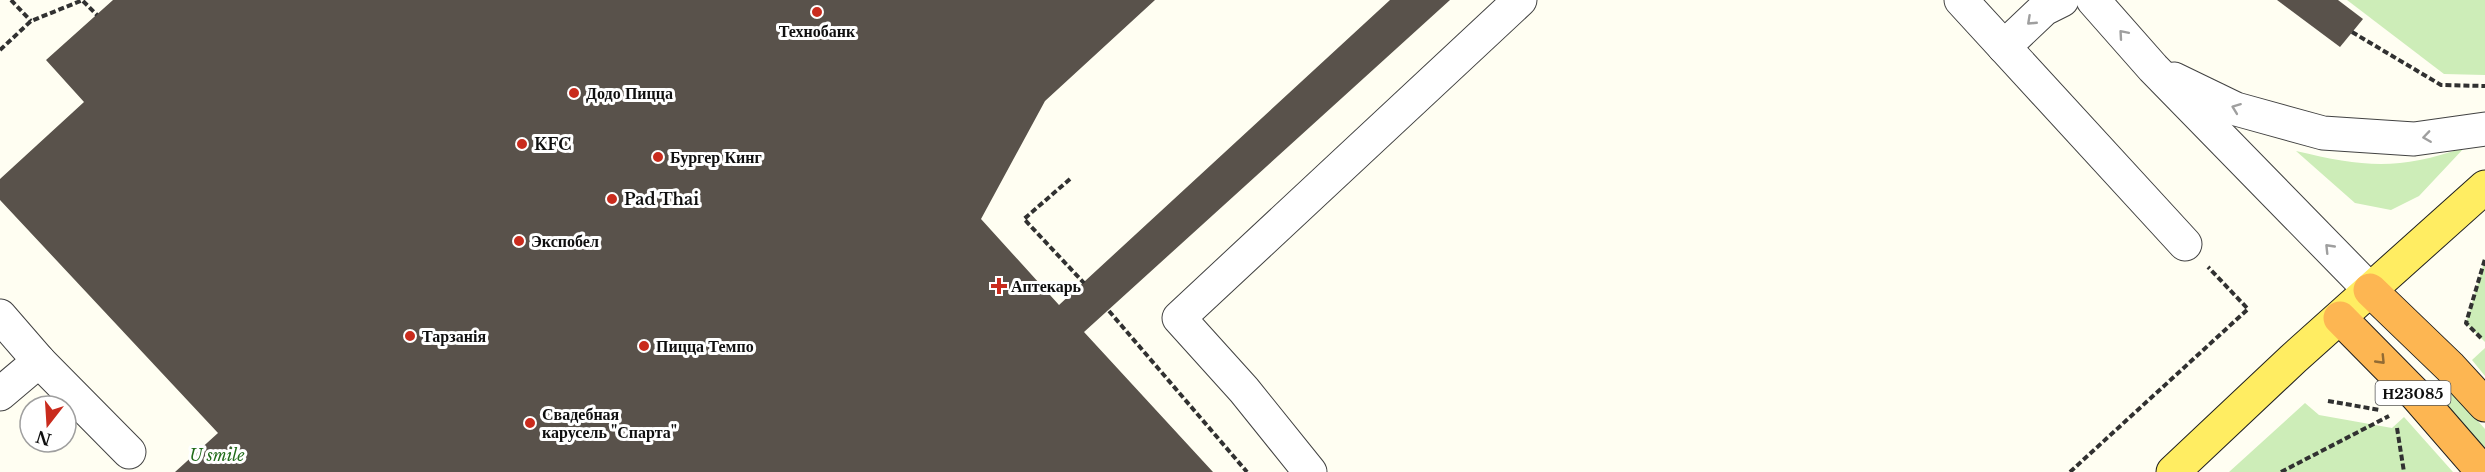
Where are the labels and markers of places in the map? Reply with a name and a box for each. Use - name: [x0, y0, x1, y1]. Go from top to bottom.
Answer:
- marker: Технобанк: [810, 5, 824, 19]
- place label: Технобанк: [779, 21, 856, 41]
- place label: Додо Пицца: [586, 83, 673, 103]
- marker: Додо Пицца: [567, 86, 581, 100]
- place label: KFC: [534, 134, 571, 154]
- marker: KFC: [515, 137, 529, 151]
- place label: Бургер Кинг: [670, 147, 762, 167]
- marker: Бургер Кинг: [651, 150, 665, 164]
- place label: Pad Thai: [624, 189, 699, 209]
- marker: Pad Thai: [605, 192, 619, 206]
- place label: Экспобел: [531, 231, 599, 251]
- marker: Экспобел: [512, 234, 526, 248]
- place label: Аптекарь: [1011, 276, 1082, 296]
- marker: Аптекарь: [992, 279, 1006, 293]
- place label: Тарзанія: [422, 326, 486, 346]
- marker: Тарзанія: [403, 329, 417, 343]
- place label: Пицца Темпо: [656, 336, 754, 356]
- marker: Пицца Темпо: [637, 339, 651, 353]
- place label: Свадебная карусель "Спарта": [542, 404, 677, 442]
- marker: Свадебная карусель "Спарта": [523, 416, 537, 430]

